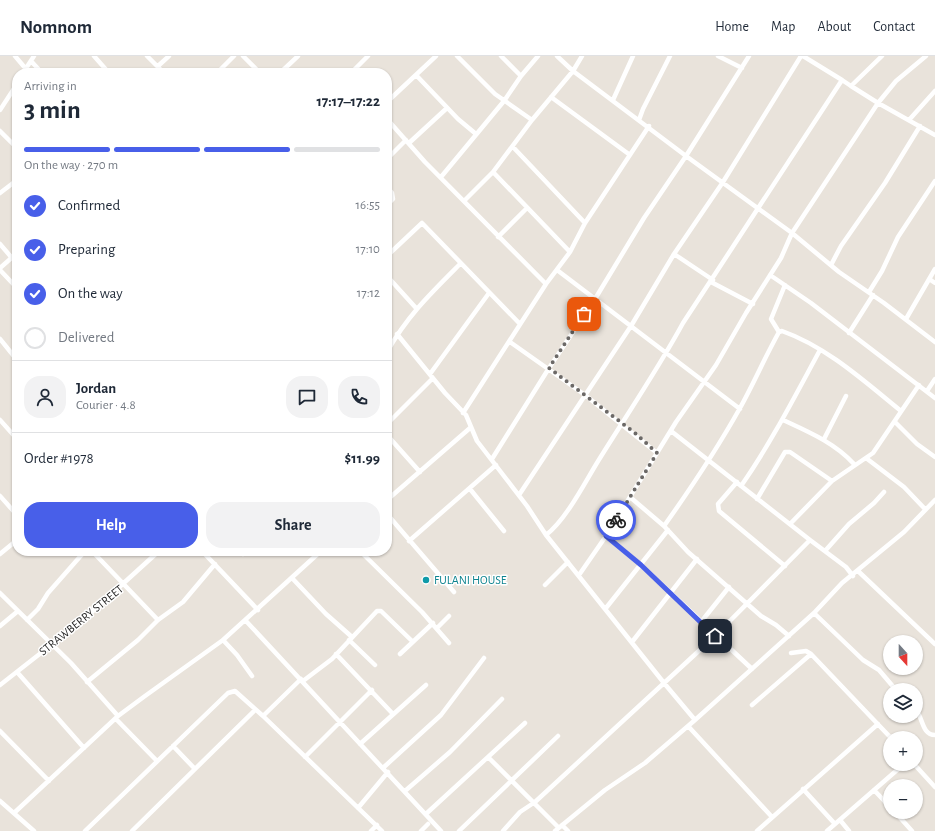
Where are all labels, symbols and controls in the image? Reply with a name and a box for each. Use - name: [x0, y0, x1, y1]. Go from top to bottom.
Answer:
- text: Nomnom: [20, 18, 92, 37]
- text: Home: [715, 20, 749, 34]
- text: Map: [771, 20, 795, 34]
- text: About: [817, 20, 851, 34]
- text: Contact: [873, 20, 915, 34]
- text: Arriving in: [24, 80, 77, 93]
- text: 17:17–17:22: [316, 94, 380, 109]
- text: 3 min: [24, 97, 81, 123]
- text: On the way · 270 m: [24, 159, 118, 172]
- icon: check: [24, 195, 46, 217]
- text: Confirmed: [58, 198, 120, 213]
- text: 16:55: [356, 199, 380, 212]
- icon: check: [24, 239, 46, 261]
- text: Preparing: [58, 242, 115, 257]
- text: 17:10: [356, 243, 380, 256]
- icon: check: [24, 283, 46, 305]
- text: On the way: [58, 286, 123, 301]
- text: 17:12: [357, 287, 380, 300]
- pin: [567, 297, 601, 331]
- icon: bag: [573, 303, 595, 325]
- text: Delivered: [58, 330, 115, 345]
- button: person: [24, 376, 66, 418]
- button: chat: [286, 376, 328, 418]
- button: phone: [338, 376, 380, 418]
- text: Jordan: [76, 381, 116, 396]
- text: Courier · 4.8: [76, 399, 136, 412]
- text: Order #1978: [24, 451, 94, 466]
- text: $11.99: [345, 451, 380, 466]
- courier: [596, 500, 636, 540]
- button: Help: [24, 502, 198, 548]
- button: Share: [206, 502, 380, 548]
- icon: bike: [605, 509, 627, 531]
- place label: FULANI HOUSE: [434, 574, 507, 586]
- marker: FULANI HOUSE: [421, 575, 431, 585]
- street label: STRAWBERRY STREET: [37, 582, 125, 658]
- pin: [698, 619, 732, 653]
- icon: home: [704, 625, 726, 647]
- north arrow: [883, 635, 923, 675]
- map controls: [883, 635, 923, 819]
- button: layers: [883, 683, 923, 723]
- button: +: [883, 731, 923, 771]
- button: −: [883, 779, 923, 819]

